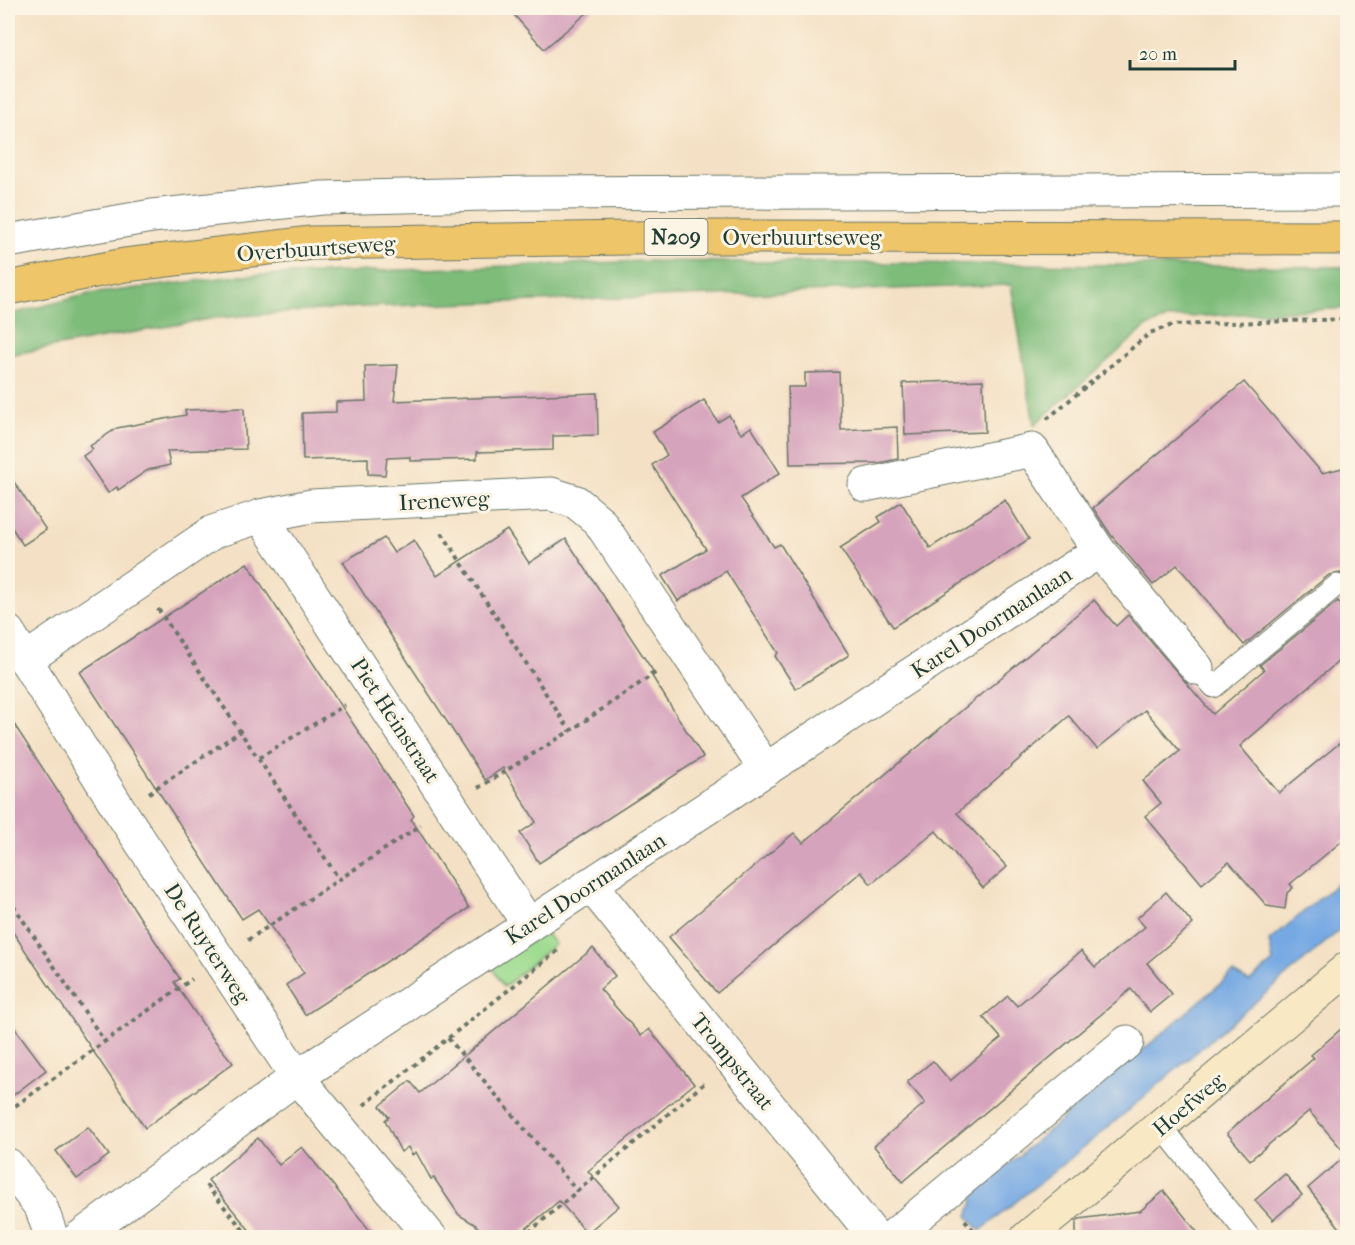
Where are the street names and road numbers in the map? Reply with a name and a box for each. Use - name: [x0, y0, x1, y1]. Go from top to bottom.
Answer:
- road number: N209: [644, 219, 708, 255]
- street label: Overbuurtseweg: [722, 225, 882, 251]
- street label: Overbuurtseweg: [236, 230, 397, 268]
- street label: Ireneweg: [398, 486, 490, 516]
- street label: Karel Doormanlaan: [906, 561, 1077, 684]
- street label: Piet Heinstraat: [345, 653, 445, 788]
- street label: Karel Doormanlaan: [500, 827, 671, 950]
- street label: De Ruyterweg: [158, 878, 256, 1009]
- street label: Trompstraat: [685, 1008, 779, 1116]
- street label: Hoefweg: [1148, 1067, 1230, 1142]

